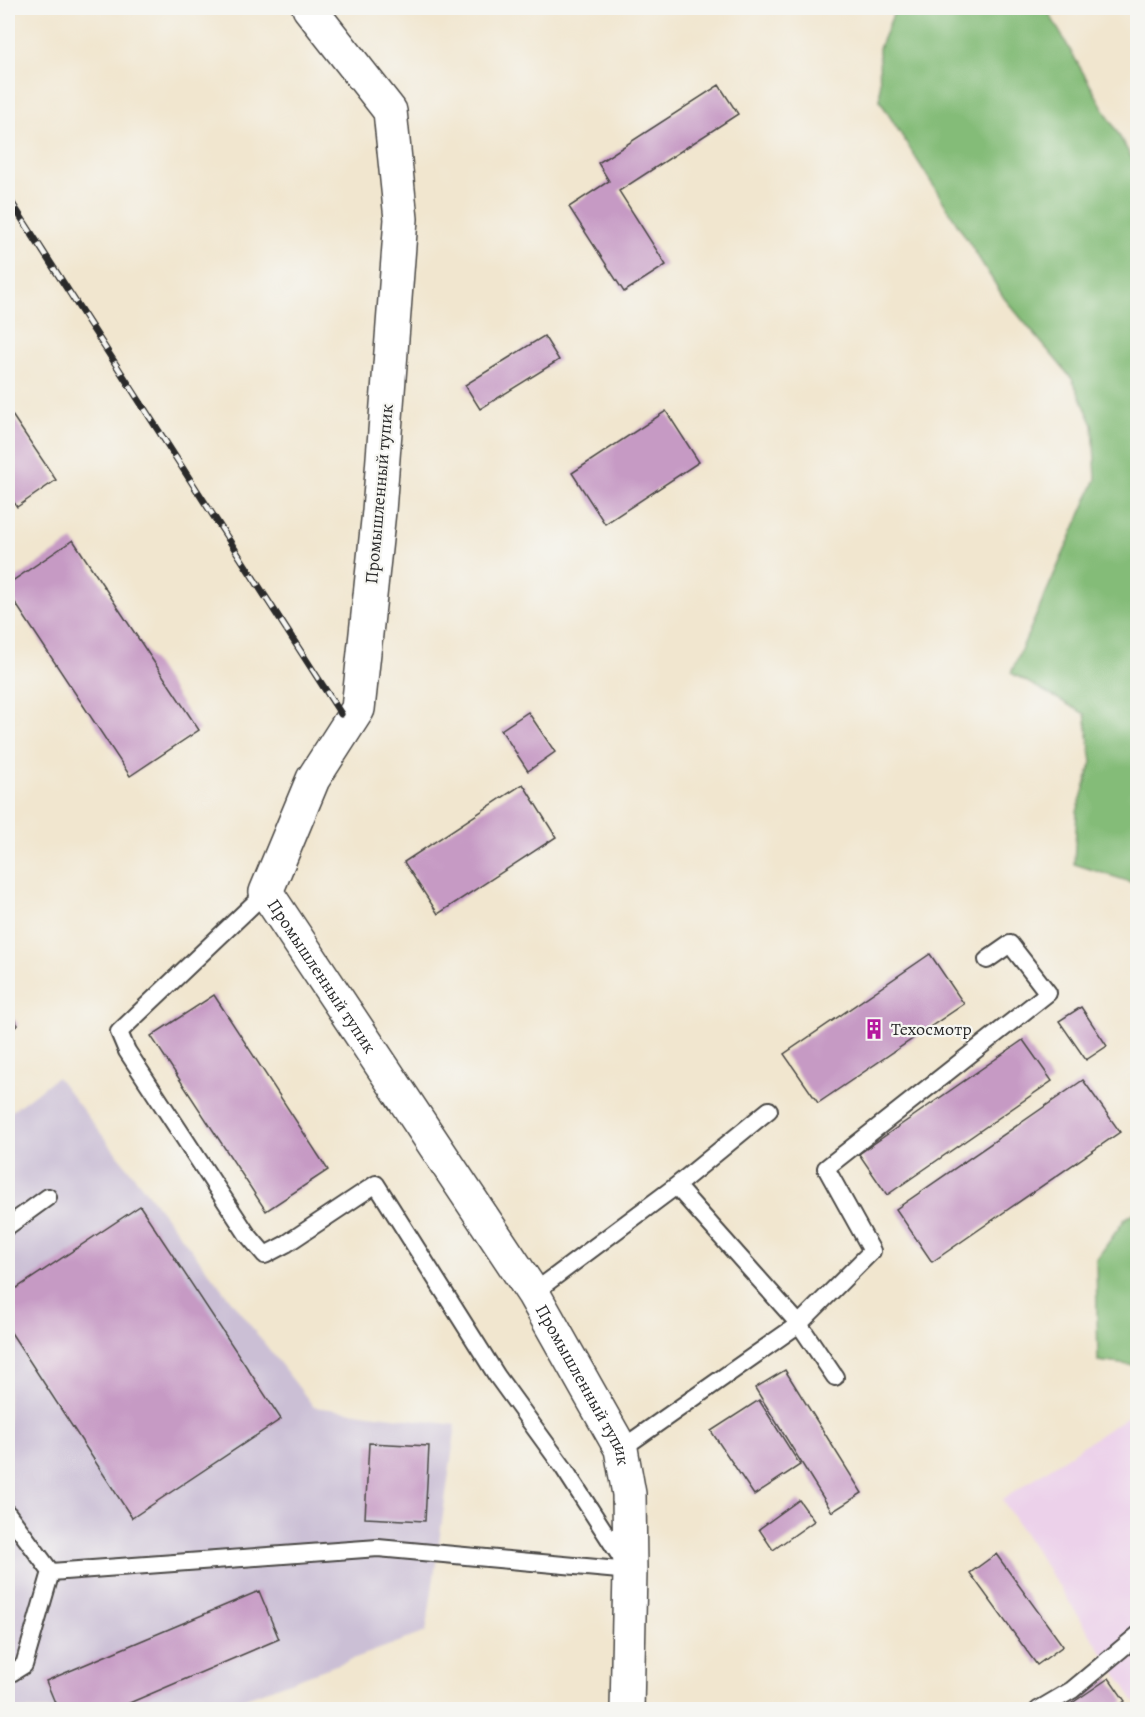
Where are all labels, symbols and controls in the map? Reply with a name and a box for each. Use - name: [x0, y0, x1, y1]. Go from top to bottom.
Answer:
- street label: Промышленный тупик: [359, 403, 399, 585]
- street label: Промышленный тупик: [262, 894, 382, 1058]
- building icon: Техосмотр: [862, 1017, 886, 1041]
- place label: Техосмотр: [891, 1017, 972, 1041]
- street label: Промышленный тупик: [530, 1300, 636, 1467]

